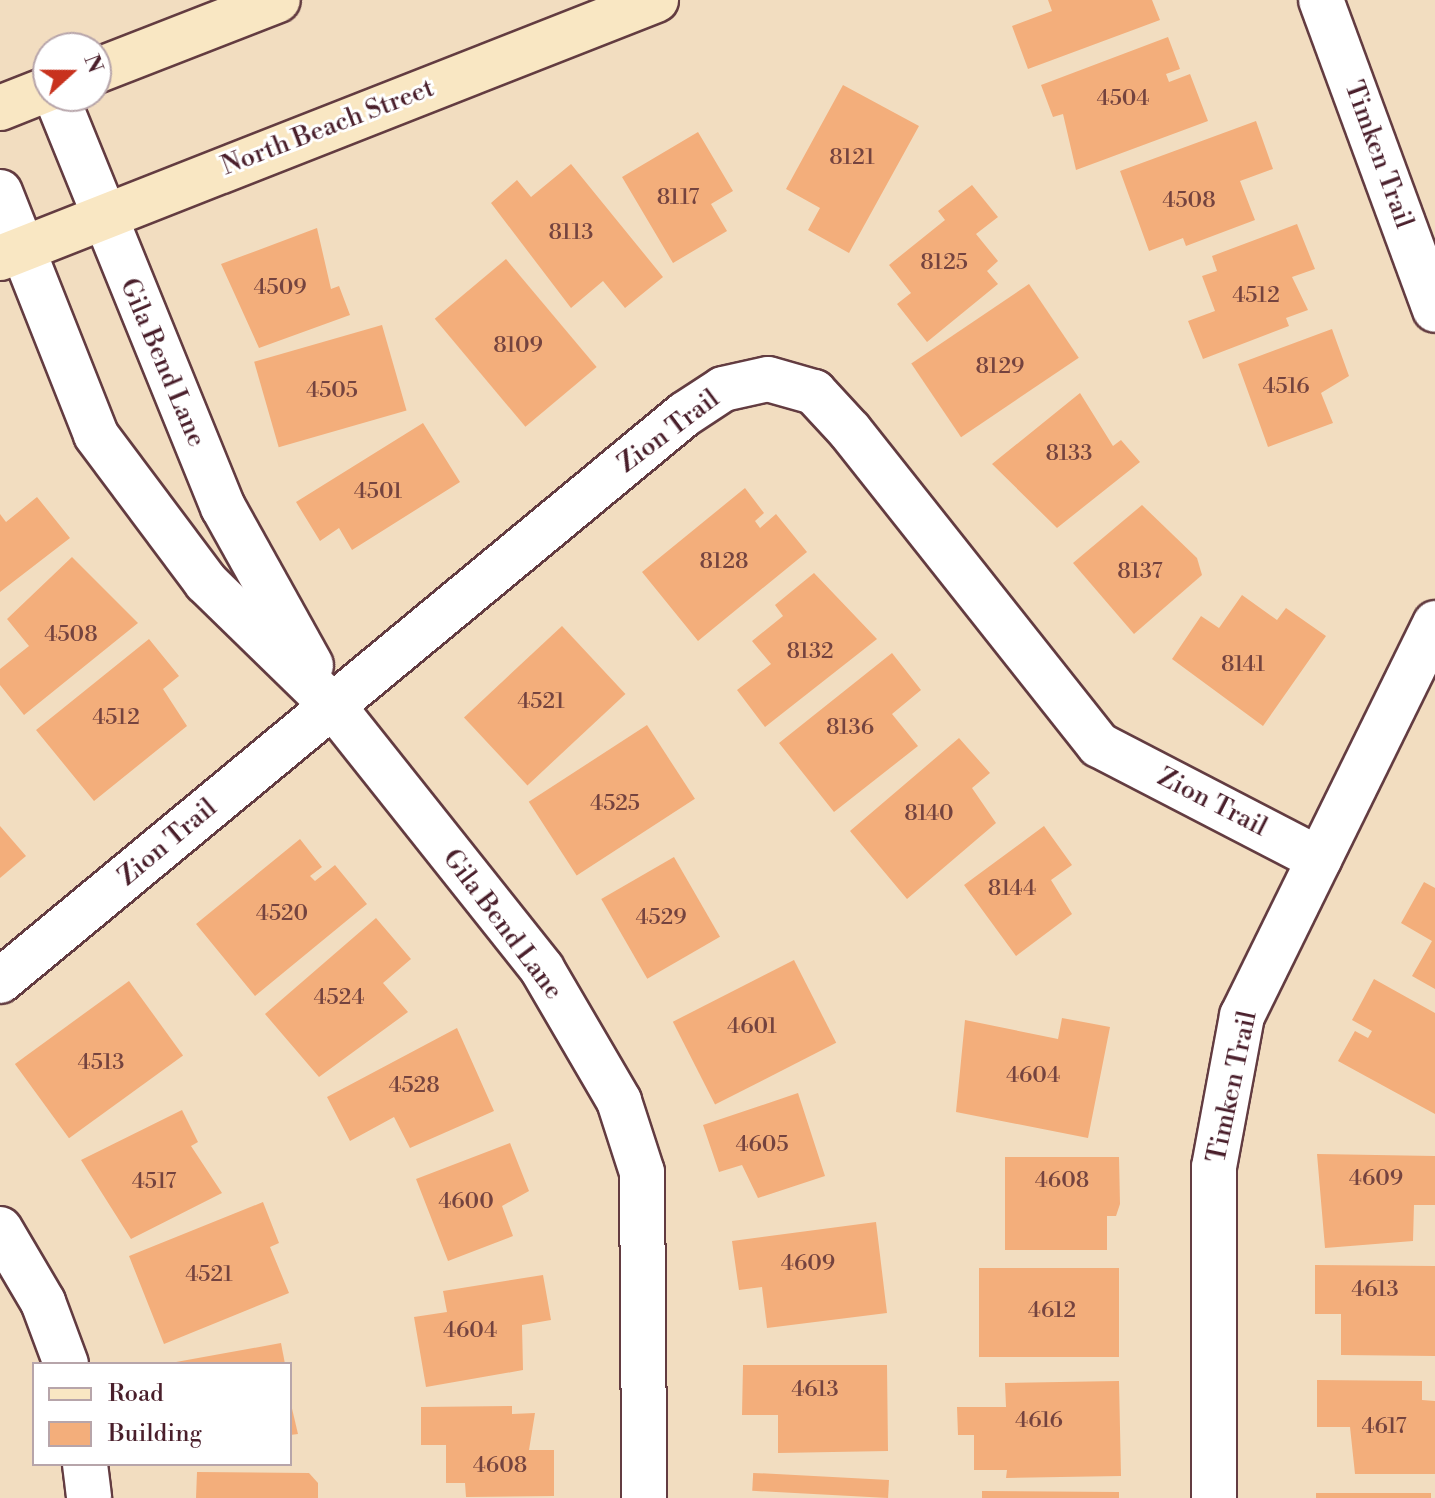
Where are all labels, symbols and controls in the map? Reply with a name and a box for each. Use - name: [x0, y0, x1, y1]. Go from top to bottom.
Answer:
- north arrow: [32, 32, 112, 112]
- text: N: [77, 51, 109, 77]
- street label: North Beach Street: [217, 73, 439, 183]
- street label: Timken Trail: [1337, 77, 1419, 233]
- house number: 4504: [1097, 86, 1149, 112]
- house number: 8121: [829, 145, 875, 171]
- house number: 8117: [657, 185, 699, 211]
- house number: 4508: [1162, 188, 1216, 214]
- house number: 8113: [549, 220, 593, 246]
- house number: 8125: [920, 250, 968, 276]
- street label: Gila Bend Lane: [112, 274, 212, 452]
- house number: 4509: [253, 275, 307, 301]
- house number: 4512: [1232, 283, 1280, 309]
- house number: 8109: [493, 333, 543, 359]
- house number: 8129: [976, 354, 1024, 380]
- house number: 4516: [1262, 374, 1310, 400]
- house number: 4505: [306, 378, 358, 404]
- street label: Zion Trail: [612, 384, 726, 480]
- house number: 8133: [1046, 441, 1092, 467]
- house number: 4501: [354, 479, 402, 505]
- house number: 8128: [700, 549, 748, 575]
- house number: 8137: [1117, 559, 1163, 585]
- house number: 4508: [44, 622, 98, 648]
- house number: 8132: [786, 639, 834, 665]
- house number: 8141: [1221, 652, 1265, 678]
- house number: 4521: [517, 689, 565, 715]
- house number: 4512: [92, 705, 140, 731]
- house number: 8136: [826, 715, 874, 741]
- street label: Zion Trail: [1152, 762, 1272, 844]
- house number: 4525: [590, 791, 640, 817]
- street label: Zion Trail: [113, 793, 223, 893]
- house number: 8140: [904, 801, 954, 827]
- street label: Gila Bend Lane: [435, 844, 569, 1006]
- house number: 8144: [988, 876, 1036, 902]
- house number: 4520: [256, 901, 308, 927]
- house number: 4529: [635, 905, 687, 931]
- house number: 4524: [313, 985, 365, 1011]
- street label: Timken Trail: [1202, 1008, 1264, 1166]
- house number: 4601: [727, 1014, 777, 1040]
- house number: 4513: [78, 1050, 124, 1076]
- house number: 4604: [1006, 1063, 1060, 1089]
- house number: 4528: [388, 1073, 440, 1099]
- house number: 4605: [735, 1132, 789, 1158]
- house number: 4609: [1349, 1166, 1403, 1192]
- house number: 4608: [1035, 1168, 1089, 1194]
- house number: 4517: [132, 1169, 176, 1195]
- house number: 4600: [438, 1189, 494, 1215]
- house number: 4609: [781, 1251, 835, 1277]
- house number: 4521: [185, 1262, 233, 1288]
- house number: 4613: [1351, 1277, 1399, 1303]
- house number: 4612: [1028, 1298, 1076, 1324]
- house number: 4604: [443, 1318, 497, 1344]
- legend: [32, 1362, 292, 1466]
- house number: 4613: [791, 1377, 839, 1403]
- text: Road: [108, 1379, 164, 1409]
- house number: 4616: [1015, 1408, 1063, 1434]
- house number: 4617: [1361, 1414, 1407, 1440]
- text: Building: [108, 1419, 202, 1449]
- house number: 4608: [473, 1453, 527, 1479]

